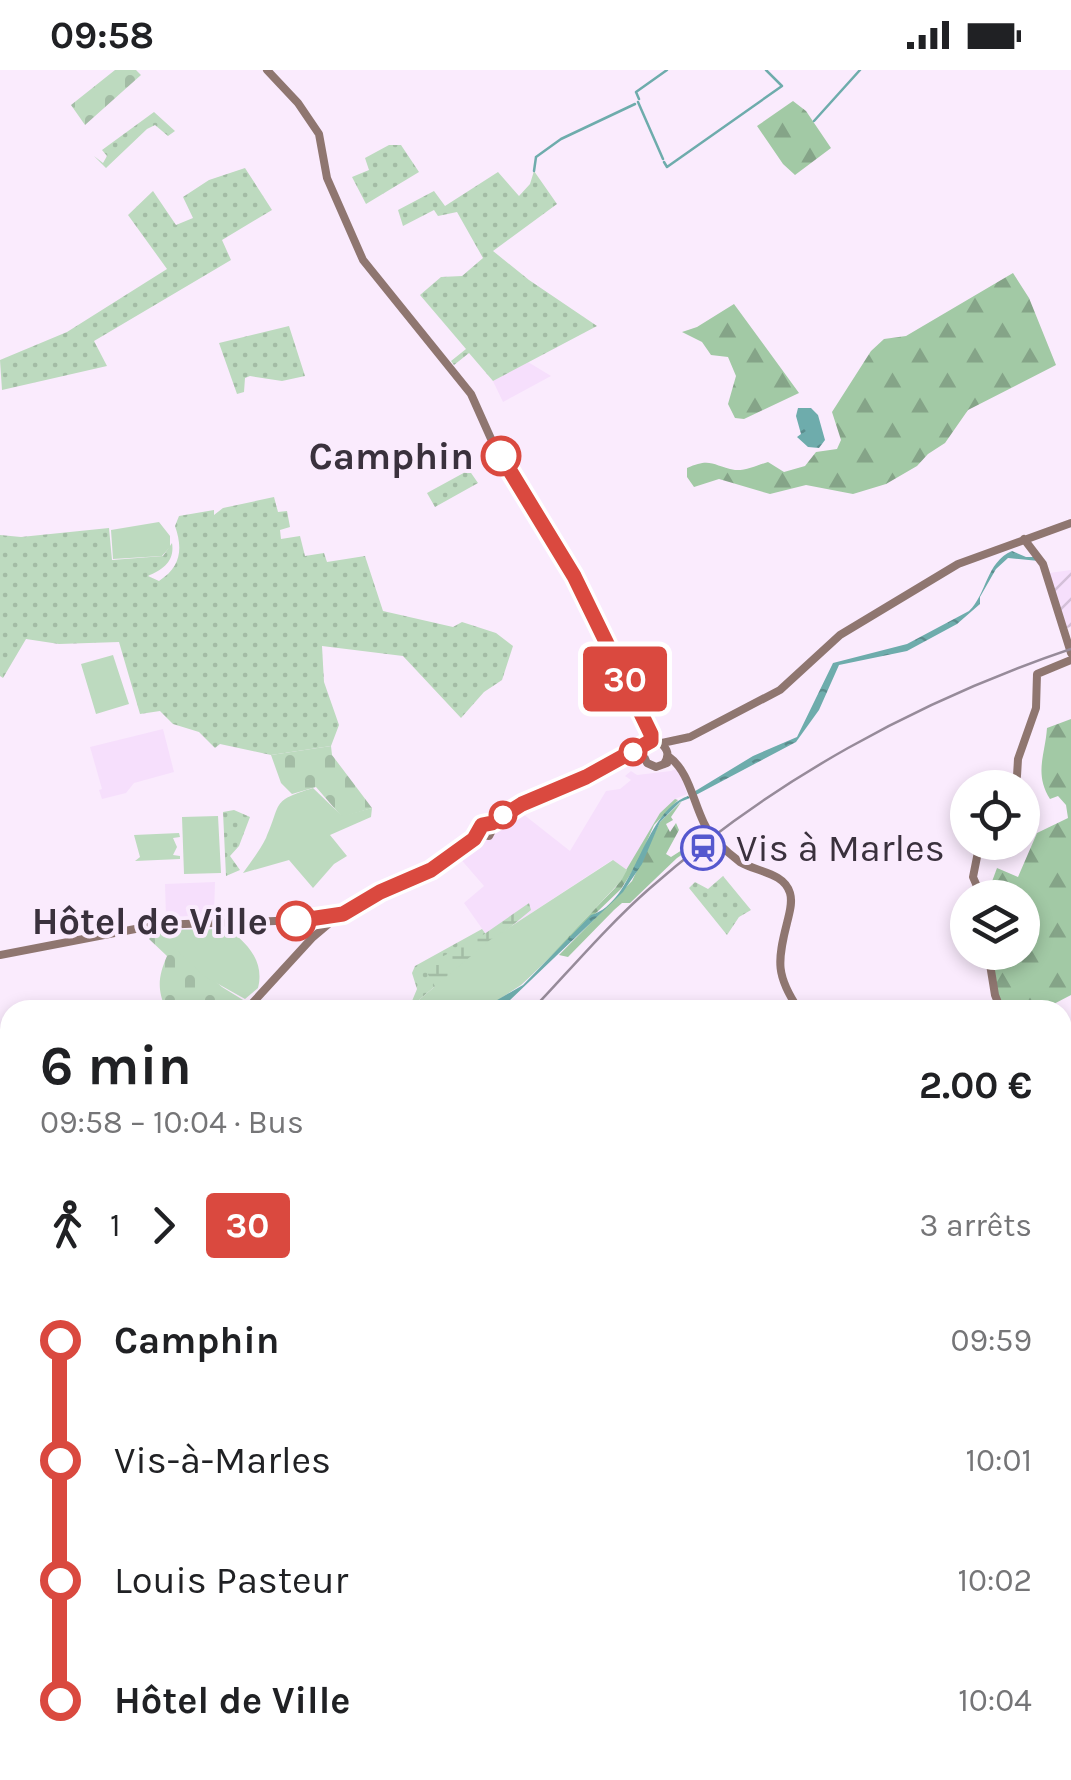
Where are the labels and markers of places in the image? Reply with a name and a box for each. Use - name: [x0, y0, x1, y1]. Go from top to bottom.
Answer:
- place label: Camphin: [309, 434, 474, 479]
- marker: Camphin: [482, 437, 520, 475]
- unlabelled marker: [620, 739, 646, 765]
- unlabelled marker: [490, 802, 516, 828]
- station icon: Vis à Marles: [680, 825, 726, 871]
- place label: Vis à Marles: [736, 826, 945, 871]
- place label: Hôtel de Ville: [32, 899, 268, 944]
- marker: Hôtel de Ville: [277, 902, 315, 940]

